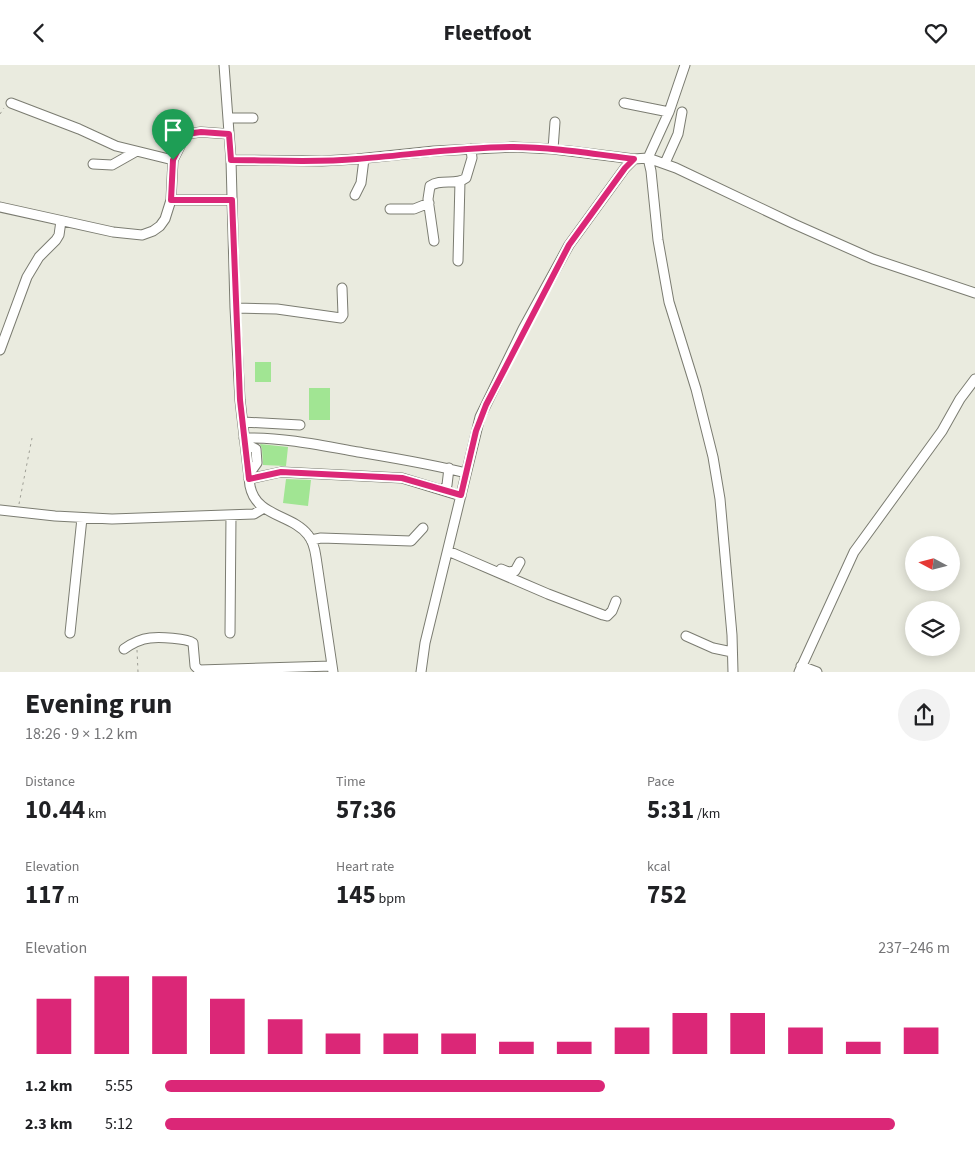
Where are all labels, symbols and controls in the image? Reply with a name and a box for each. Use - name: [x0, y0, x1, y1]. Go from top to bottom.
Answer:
- text: Fleetfoot: [443, 17, 532, 49]
- icon: back: [25, 19, 53, 47]
- icon: heart: [922, 19, 950, 47]
- pin: [152, 109, 194, 160]
- icon: arrive: [159, 116, 187, 144]
- north arrow: [905, 536, 960, 591]
- map controls: [905, 536, 960, 656]
- button: layers: [905, 601, 960, 656]
- text: Evening run: [25, 684, 172, 724]
- button: share: [898, 689, 950, 741]
- text: 18:26 · 9 × 1.2 km: [25, 723, 138, 745]
- text: Distance: [25, 772, 75, 792]
- text: Time: [336, 772, 366, 792]
- text: Pace: [647, 772, 674, 792]
- text: 10.44: [25, 792, 85, 828]
- text: 57:36: [336, 792, 396, 828]
- text: 5:31: [647, 792, 694, 828]
- text: km: [85, 804, 107, 824]
- text: /km: [694, 804, 720, 824]
- text: Elevation: [25, 857, 80, 877]
- text: Heart rate: [336, 857, 394, 877]
- text: kcal: [647, 857, 671, 877]
- text: 117: [25, 877, 65, 913]
- text: 145: [336, 877, 376, 913]
- text: 752: [647, 877, 687, 913]
- text: m: [65, 889, 79, 909]
- text: bpm: [376, 889, 406, 909]
- text: Elevation: [25, 937, 87, 959]
- text: 237–246 m: [878, 937, 950, 959]
- text: 1.2 km: [25, 1075, 72, 1097]
- text: 5:55: [105, 1075, 133, 1097]
- text: 2.3 km: [25, 1113, 72, 1135]
- text: 5:12: [105, 1113, 133, 1135]

